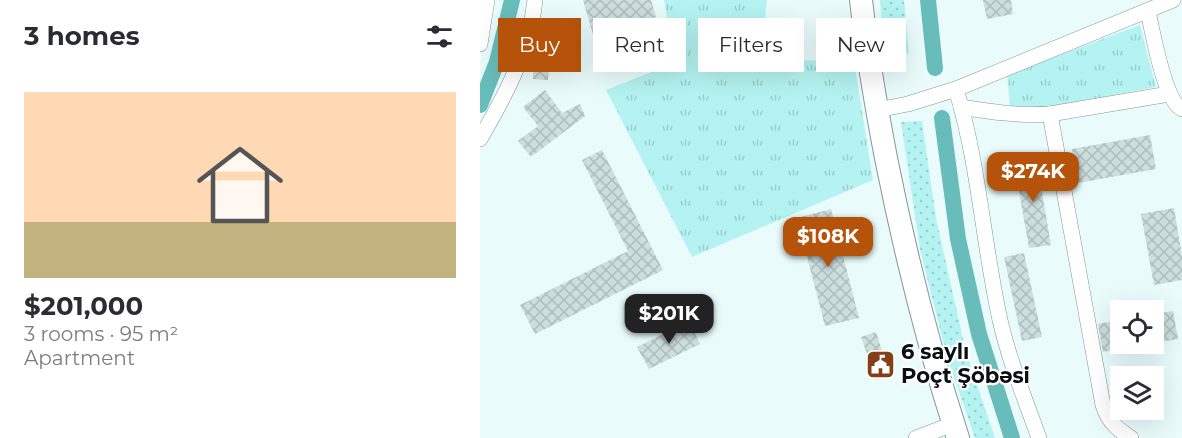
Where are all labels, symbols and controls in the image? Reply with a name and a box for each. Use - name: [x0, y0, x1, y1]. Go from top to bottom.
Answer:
- chip: Buy: [498, 18, 581, 72]
- chip: Rent: [593, 18, 686, 72]
- chip: Filters: [698, 18, 804, 72]
- chip: New: [816, 18, 906, 72]
- text: 3 homes: [24, 20, 139, 52]
- icon: filters: [423, 20, 456, 53]
- icon: home: [186, 131, 294, 239]
- pin: $274K: [991, 152, 1075, 203]
- text: $274K: [1001, 159, 1065, 183]
- pin: $108K: [786, 217, 870, 268]
- text: $108K: [797, 224, 859, 248]
- text: $201,000: [24, 290, 143, 322]
- pin: $201K: [627, 294, 711, 345]
- map controls: [1110, 300, 1164, 420]
- button: locate: [1110, 300, 1164, 354]
- text: $201K: [639, 301, 699, 325]
- text: 3 rooms · 95 m²: [24, 322, 178, 346]
- place label: 6 saylı Poçt Şöbəsi: [901, 339, 1030, 388]
- text: Apartment: [24, 346, 135, 370]
- public building icon: 6 saylı Poçt Şöbəsi: [864, 348, 896, 380]
- button: layers: [1110, 366, 1164, 420]

